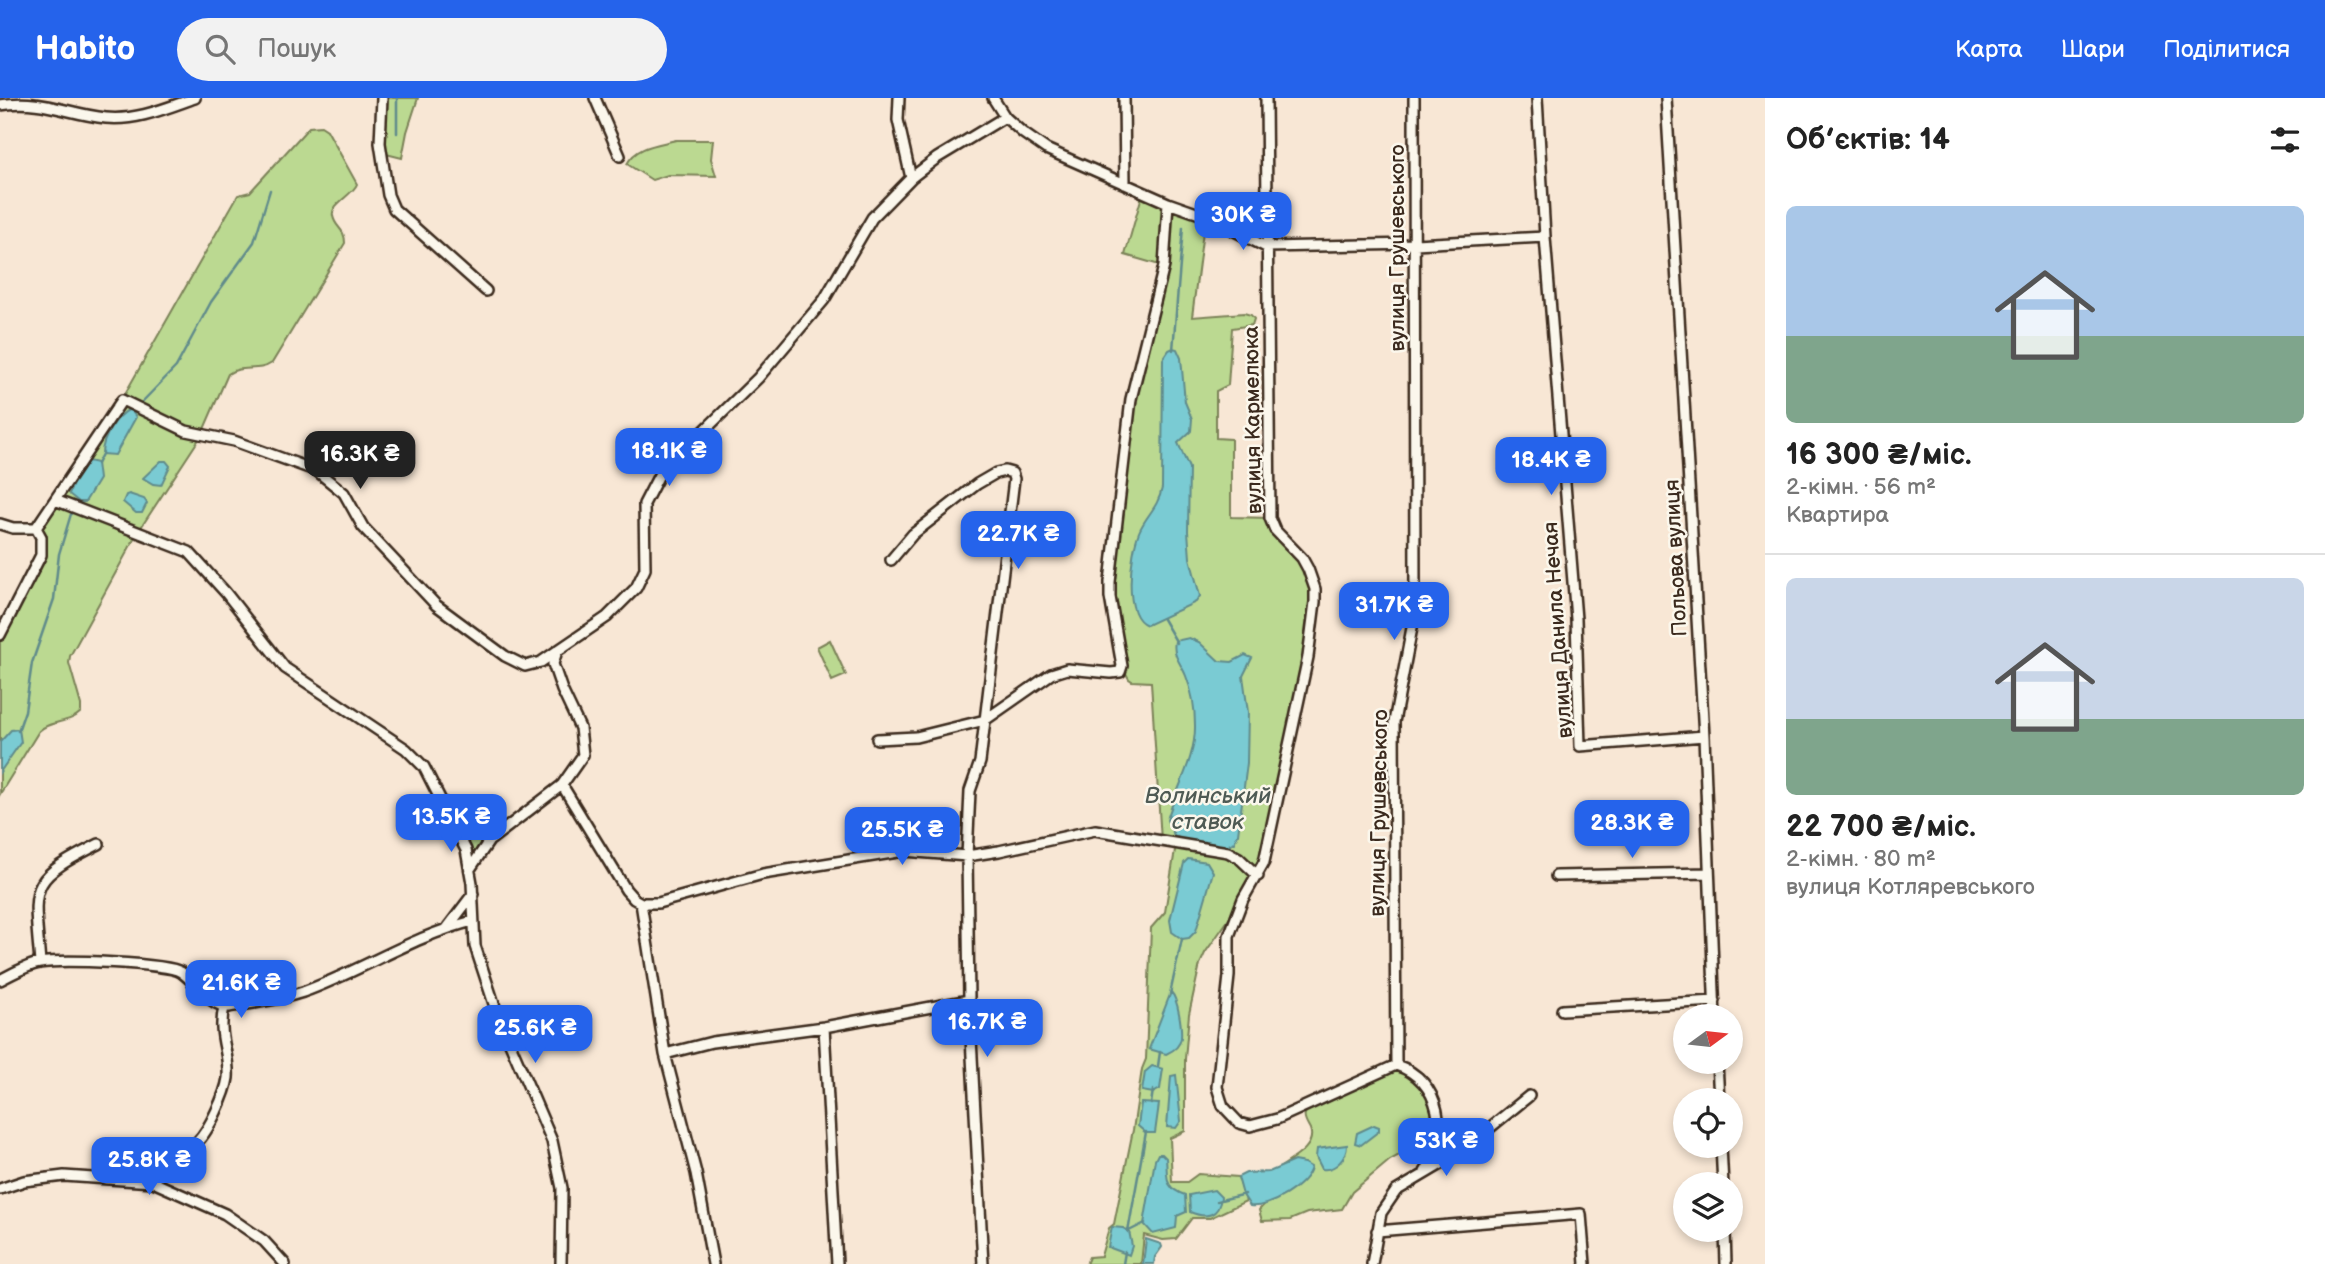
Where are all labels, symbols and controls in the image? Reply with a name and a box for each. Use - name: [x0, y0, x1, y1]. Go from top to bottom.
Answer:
- search box: [177, 18, 667, 81]
- text: Habito: [35, 29, 135, 69]
- icon: search: [201, 30, 239, 68]
- text: Пошук: [257, 34, 336, 65]
- text: Карта: [1955, 35, 2023, 64]
- text: Шари: [2061, 35, 2125, 64]
- text: Поділитися: [2163, 35, 2290, 64]
- icon: filters: [2266, 121, 2304, 159]
- text: Об’єктів: 14: [1786, 122, 1950, 158]
- street label: вулиця Грушевського: [1385, 144, 1410, 352]
- pin: 30K ₴: [1194, 192, 1292, 252]
- text: 30K ₴: [1211, 201, 1275, 229]
- icon: home: [1982, 252, 2108, 378]
- street label: вулиця Кармелюка: [1239, 325, 1267, 514]
- pin: 18.1K ₴: [604, 428, 734, 488]
- pin: 16.3K ₴: [295, 432, 425, 491]
- text: 18.1K ₴: [631, 437, 707, 465]
- text: 16 300 ₴/міс.: [1786, 437, 1972, 473]
- pin: 18.4K ₴: [1486, 438, 1616, 497]
- text: 16.3K ₴: [320, 440, 400, 468]
- text: 18.4K ₴: [1511, 446, 1591, 474]
- text: 2-кімн. · 56 m²: [1786, 473, 1936, 501]
- street label: Польова вулиця: [1659, 479, 1693, 637]
- text: Квартира: [1786, 501, 1889, 529]
- pin: 22.7K ₴: [953, 512, 1083, 571]
- text: 22.7K ₴: [977, 520, 1059, 548]
- street label: вулиця Данила Нечая: [1538, 521, 1578, 739]
- pin: 31.7K ₴: [1329, 582, 1459, 642]
- text: 31.7K ₴: [1355, 591, 1433, 619]
- icon: home: [1982, 624, 2108, 750]
- street label: вулиця Грушевського: [1365, 709, 1393, 917]
- water label: Волинський ставок: [1145, 782, 1271, 836]
- pin: 13.5K ₴: [386, 794, 516, 854]
- pin: 28.3K ₴: [1567, 800, 1697, 860]
- text: 13.5K ₴: [412, 803, 490, 831]
- pin: 25.5K ₴: [837, 808, 967, 867]
- text: 28.3K ₴: [1590, 809, 1674, 837]
- text: 22 700 ₴/міс.: [1786, 809, 1976, 845]
- text: 25.5K ₴: [861, 816, 943, 844]
- text: 2-кімн. · 80 m²: [1786, 845, 1936, 873]
- text: вулиця Котляревського: [1786, 873, 2035, 901]
- pin: 21.6K ₴: [176, 960, 306, 1020]
- text: 21.6K ₴: [201, 969, 281, 997]
- pin: 16.7K ₴: [922, 1000, 1052, 1059]
- north arrow: [1673, 1004, 1743, 1074]
- map controls: [1673, 1004, 1743, 1242]
- pin: 25.6K ₴: [470, 1006, 600, 1065]
- text: 16.7K ₴: [948, 1008, 1026, 1036]
- text: 25.6K ₴: [493, 1014, 577, 1042]
- button: locate: [1673, 1088, 1743, 1158]
- pin: 53K ₴: [1397, 1118, 1495, 1178]
- text: 53K ₴: [1414, 1127, 1478, 1155]
- pin: 25.8K ₴: [84, 1138, 214, 1197]
- text: 25.8K ₴: [107, 1146, 191, 1174]
- button: layers: [1673, 1172, 1743, 1242]

